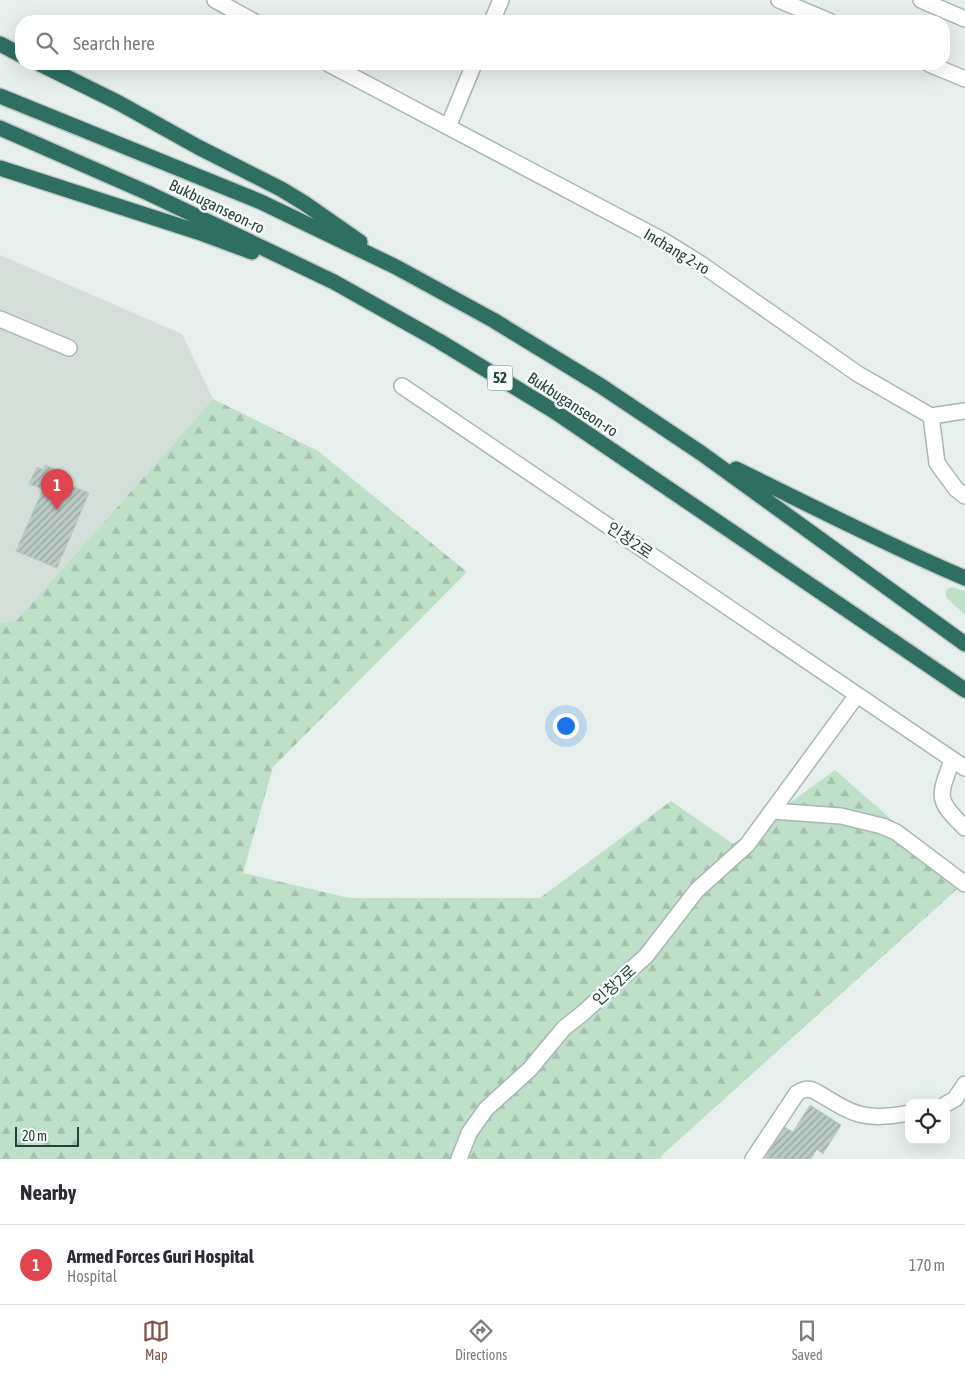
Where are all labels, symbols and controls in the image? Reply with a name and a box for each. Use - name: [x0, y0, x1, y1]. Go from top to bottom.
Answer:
- search box: [15, 15, 950, 70]
- icon: search: [33, 29, 61, 57]
- text: Search here: [73, 32, 155, 54]
- street label: Bukbuganseon-ro: [166, 175, 268, 238]
- street label: Inchang 2-ro: [640, 224, 713, 279]
- road number: 52: [488, 366, 512, 390]
- street label: Bukbuganseon-ro: [524, 368, 621, 441]
- pin: 1: [41, 469, 73, 510]
- street label: 인창2로: [604, 518, 657, 562]
- your location: [553, 713, 579, 739]
- street label: 인창2로: [589, 961, 639, 1009]
- map controls: [905, 1099, 950, 1144]
- button: locate: [905, 1099, 950, 1144]
- scale bar: [15, 1124, 79, 1147]
- text: 20 m: [22, 1128, 47, 1144]
- text: Nearby: [20, 1180, 76, 1204]
- text: Armed Forces Guri Hospital: [67, 1245, 254, 1267]
- text: 1: [32, 1256, 40, 1274]
- text: 170 m: [909, 1256, 945, 1274]
- text: Hospital: [67, 1267, 117, 1285]
- tab: Map: [142, 1317, 170, 1363]
- tab: Directions: [455, 1317, 507, 1363]
- tab: Saved: [792, 1317, 823, 1363]

